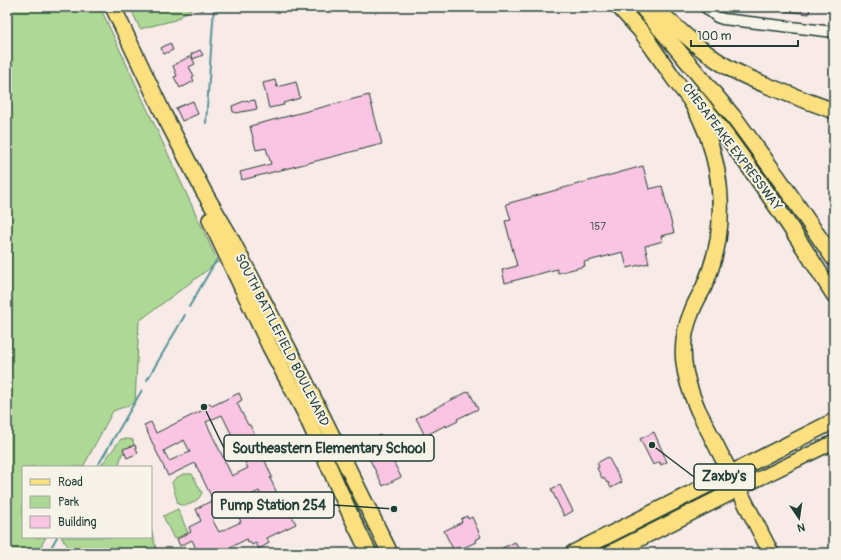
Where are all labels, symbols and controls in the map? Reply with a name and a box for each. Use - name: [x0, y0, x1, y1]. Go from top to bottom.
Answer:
- scale bar: [691, 22, 798, 48]
- text: 100 m: [697, 29, 732, 44]
- street label: CHESAPEAKE EXPRESSWAY: [679, 80, 786, 214]
- house number: 157: [590, 220, 606, 233]
- street label: SOUTH BATTLEFIELD BOULEVARD: [231, 251, 333, 429]
- callout: Southeastern Elementary School: [224, 435, 434, 461]
- text: Southeastern Elementary School: [232, 440, 426, 457]
- callout: Zaxby's: [694, 464, 755, 490]
- legend: [22, 466, 152, 538]
- text: Zaxby's: [702, 468, 747, 485]
- text: Road: [58, 475, 83, 490]
- callout: Pump Station 254: [212, 492, 334, 518]
- text: Park: [58, 495, 79, 510]
- text: Pump Station 254: [220, 497, 327, 514]
- north arrow: [779, 498, 819, 538]
- text: Building: [58, 515, 97, 530]
- text: N: [796, 520, 806, 535]

